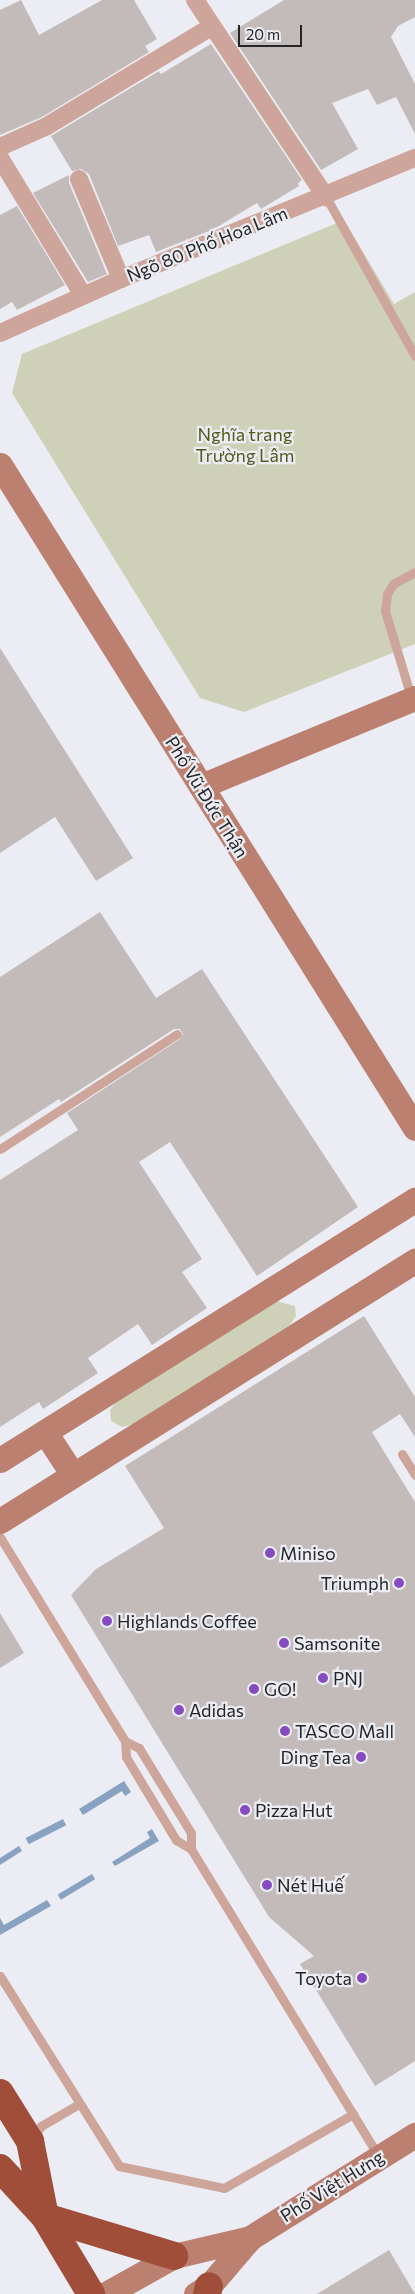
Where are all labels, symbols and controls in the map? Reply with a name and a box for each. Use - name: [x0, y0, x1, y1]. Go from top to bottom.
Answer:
- scale bar: [240, 15, 304, 47]
- text: 20 m: [246, 25, 280, 43]
- street label: Ngõ 80 Phố Hoa Lâm: [123, 202, 291, 286]
- park label: Nghĩa trang Trường Lâm: [196, 424, 294, 466]
- street label: Phố Vũ Đức Thận: [161, 732, 253, 862]
- place label: Miniso: [280, 1542, 336, 1564]
- marker: Miniso: [264, 1547, 276, 1559]
- place label: Triumph: [320, 1572, 389, 1594]
- marker: Triumph: [393, 1577, 405, 1589]
- place label: Highlands Coffee: [117, 1610, 257, 1632]
- marker: Highlands Coffee: [101, 1615, 113, 1627]
- place label: Samsonite: [294, 1632, 380, 1654]
- marker: Samsonite: [278, 1637, 290, 1649]
- place label: PNJ: [333, 1667, 363, 1689]
- marker: PNJ: [317, 1672, 329, 1684]
- place label: GO!: [264, 1678, 296, 1700]
- marker: GO!: [248, 1683, 260, 1695]
- place label: Adidas: [189, 1699, 244, 1721]
- marker: Adidas: [173, 1704, 185, 1716]
- place label: TASCO Mall: [295, 1720, 394, 1742]
- marker: TASCO Mall: [279, 1725, 291, 1737]
- place label: Ding Tea: [281, 1746, 351, 1768]
- marker: Ding Tea: [355, 1751, 367, 1763]
- place label: Pizza Hut: [255, 1799, 333, 1821]
- marker: Pizza Hut: [239, 1804, 251, 1816]
- place label: Nét Huế: [277, 1874, 344, 1896]
- marker: Nét Huế: [261, 1879, 273, 1891]
- place label: Toyota: [295, 1967, 352, 1989]
- marker: Toyota: [356, 1972, 368, 1984]
- street label: Phố Việt Hưng: [276, 2146, 388, 2226]

